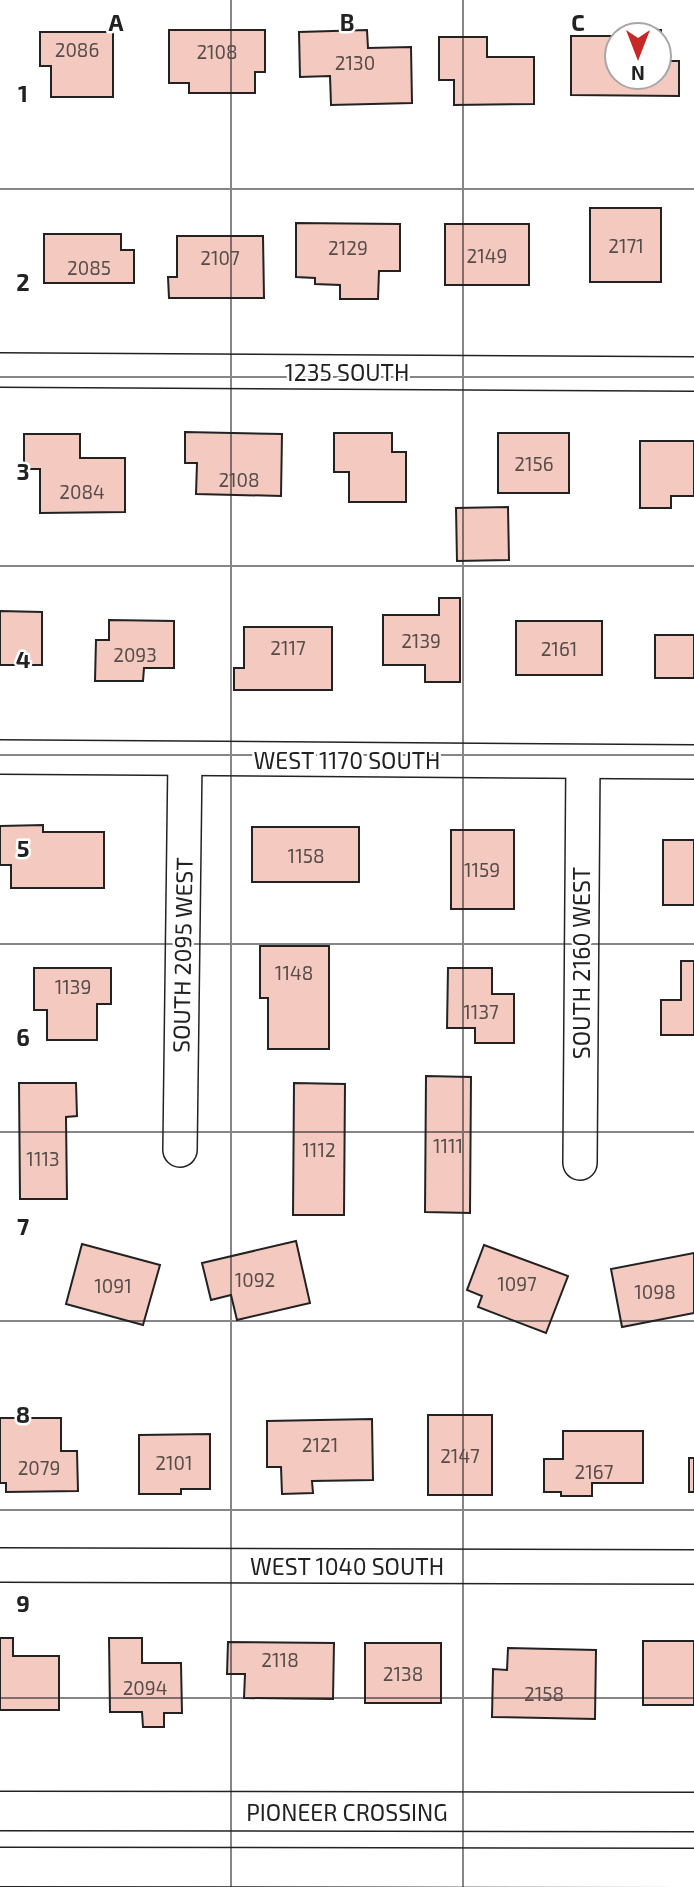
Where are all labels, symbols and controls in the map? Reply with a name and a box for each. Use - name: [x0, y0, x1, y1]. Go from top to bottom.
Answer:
- text: A: [108, 8, 124, 36]
- text: B: [340, 8, 354, 36]
- text: C: [571, 8, 585, 36]
- north arrow: [603, 21, 673, 91]
- house number: 2086: [55, 38, 99, 61]
- house number: 2108: [196, 40, 238, 63]
- house number: 2130: [335, 51, 375, 74]
- text: N: [631, 62, 645, 85]
- text: 1: [18, 79, 28, 107]
- house number: 2171: [608, 234, 644, 257]
- house number: 2129: [328, 236, 368, 259]
- house number: 2149: [467, 244, 507, 267]
- house number: 2107: [200, 246, 240, 269]
- house number: 2085: [67, 256, 111, 279]
- text: 2: [16, 268, 30, 296]
- street label: 1235 SOUTH: [285, 358, 409, 386]
- house number: 2156: [514, 452, 554, 475]
- text: 3: [16, 457, 30, 485]
- house number: 2108: [218, 468, 260, 491]
- house number: 2084: [59, 480, 105, 503]
- house number: 2139: [401, 629, 441, 652]
- house number: 2117: [270, 636, 306, 659]
- house number: 2161: [541, 637, 577, 660]
- house number: 2093: [113, 643, 157, 666]
- text: 4: [16, 645, 30, 673]
- street label: WEST 1170 SOUTH: [254, 746, 440, 774]
- text: 5: [17, 834, 29, 862]
- house number: 1158: [288, 844, 324, 867]
- street label: SOUTH 2095 WEST: [166, 857, 198, 1053]
- house number: 1159: [464, 858, 500, 881]
- street label: SOUTH 2160 WEST: [567, 867, 595, 1059]
- house number: 1148: [275, 961, 313, 984]
- house number: 1139: [55, 975, 91, 998]
- house number: 1137: [463, 1000, 499, 1023]
- text: 6: [16, 1023, 30, 1051]
- house number: 1111: [433, 1134, 463, 1157]
- house number: 1112: [302, 1138, 336, 1161]
- house number: 1113: [26, 1147, 60, 1170]
- text: 7: [17, 1212, 29, 1240]
- house number: 1092: [235, 1268, 275, 1291]
- house number: 1097: [497, 1272, 537, 1295]
- house number: 1091: [94, 1274, 132, 1297]
- house number: 1098: [634, 1280, 676, 1303]
- text: 8: [16, 1400, 30, 1428]
- house number: 2121: [302, 1433, 338, 1456]
- house number: 2147: [440, 1444, 480, 1467]
- house number: 2101: [155, 1451, 193, 1474]
- house number: 2079: [18, 1456, 60, 1479]
- house number: 2167: [575, 1460, 614, 1483]
- street label: WEST 1040 SOUTH: [250, 1552, 444, 1580]
- text: 9: [16, 1589, 30, 1617]
- house number: 2118: [261, 1648, 299, 1671]
- house number: 2138: [383, 1662, 423, 1685]
- house number: 2094: [123, 1676, 167, 1699]
- house number: 2158: [524, 1682, 564, 1705]
- street label: PIONEER CROSSING: [246, 1798, 448, 1826]

